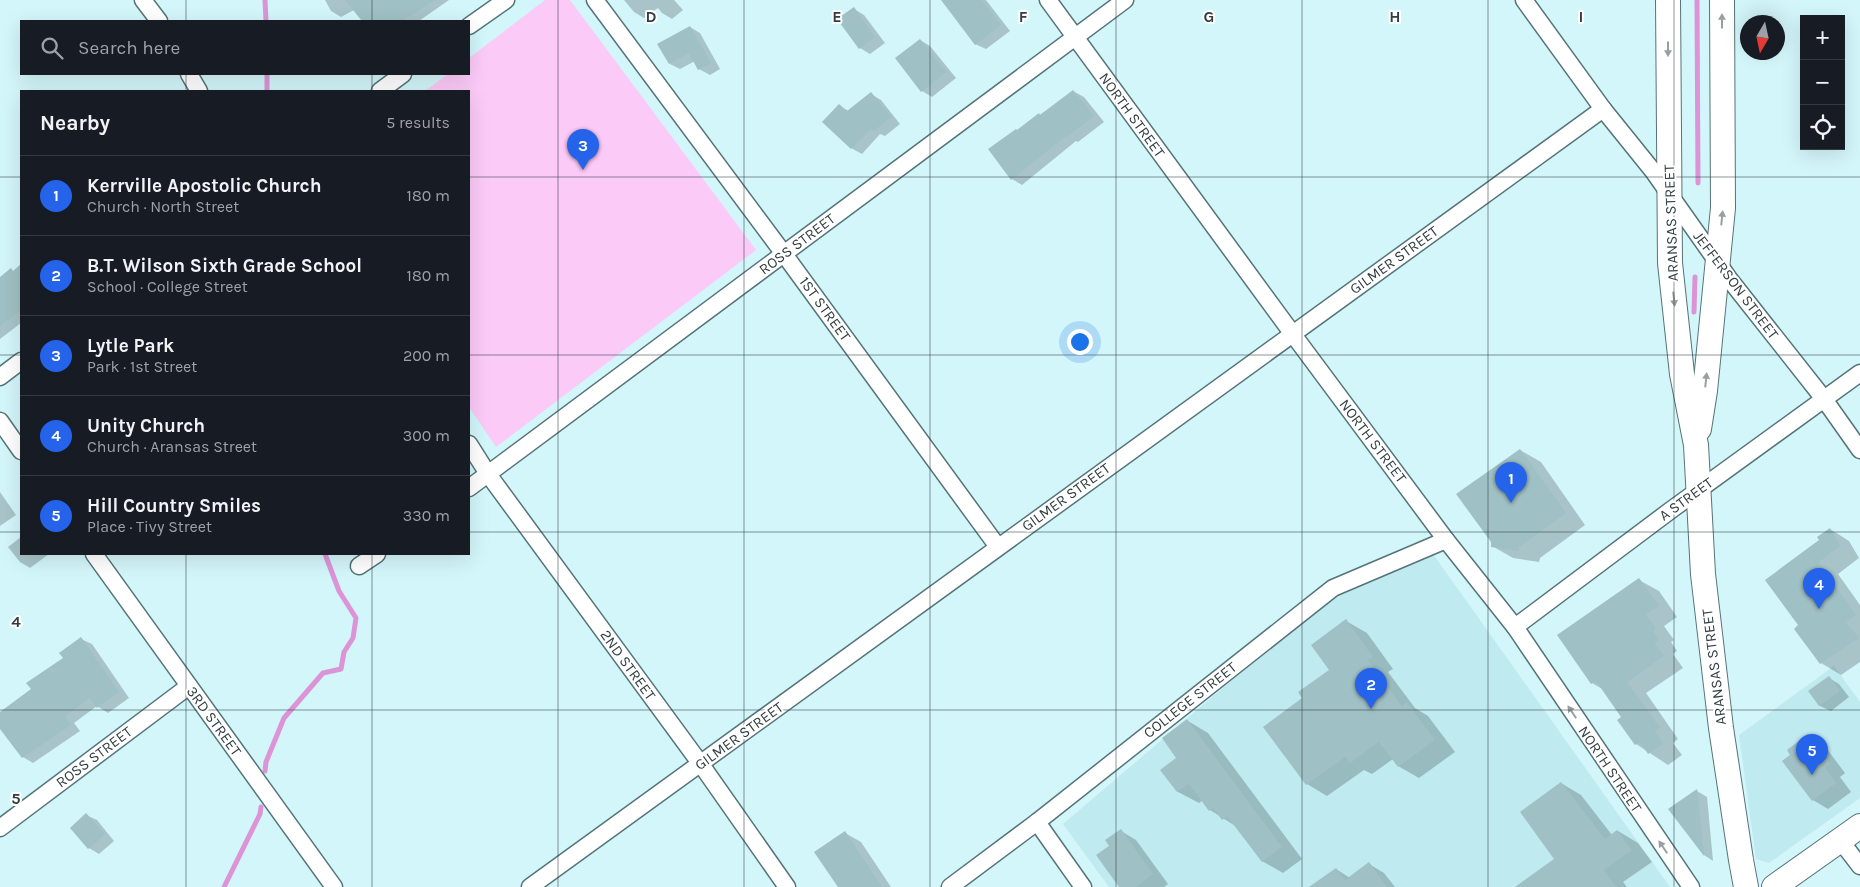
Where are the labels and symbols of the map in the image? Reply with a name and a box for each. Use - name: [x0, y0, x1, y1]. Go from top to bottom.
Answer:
- text: D: [646, 7, 657, 26]
- text: E: [832, 7, 842, 26]
- text: F: [1019, 7, 1028, 26]
- text: G: [1204, 7, 1214, 26]
- text: H: [1389, 7, 1401, 26]
- text: I: [1579, 7, 1583, 26]
- one-way arrow: [1718, 12, 1726, 28]
- north arrow: [1740, 15, 1785, 60]
- one-way arrow: [1664, 41, 1672, 57]
- street label: NORTH STREET: [1095, 69, 1169, 161]
- pin: 3: [567, 129, 599, 170]
- street label: ARANSAS STREET: [1660, 164, 1682, 282]
- street label: ROSS STREET: [755, 209, 839, 278]
- one-way arrow: [1718, 210, 1726, 226]
- street label: GILMER STREET: [1346, 222, 1442, 298]
- street label: JEFFERSON STREET: [1690, 227, 1783, 343]
- street label: 1ST STREET: [796, 273, 855, 345]
- one-way arrow: [1670, 291, 1678, 307]
- your location: [1067, 329, 1093, 355]
- one-way arrow: [1702, 371, 1710, 387]
- street label: NORTH STREET: [1336, 396, 1411, 487]
- street label: GILMER STREET: [1018, 459, 1114, 535]
- pin: 1: [1495, 462, 1527, 503]
- street label: A STREET: [1656, 473, 1717, 525]
- pin: 4: [1803, 568, 1835, 609]
- street label: ARANSAS STREET: [1698, 607, 1730, 726]
- text: 4: [11, 612, 21, 631]
- street label: 2ND STREET: [596, 626, 660, 704]
- street label: COLLEGE STREET: [1140, 658, 1240, 742]
- pin: 2: [1355, 668, 1387, 709]
- street label: 3RD STREET: [183, 683, 246, 760]
- street label: GILMER STREET: [691, 698, 787, 774]
- one-way arrow: [1567, 705, 1577, 719]
- street label: ROSS STREET: [52, 722, 136, 791]
- street label: NORTH STREET: [1574, 722, 1646, 816]
- pin: 5: [1796, 734, 1828, 775]
- text: 5: [11, 789, 21, 808]
- one-way arrow: [1658, 840, 1668, 853]

